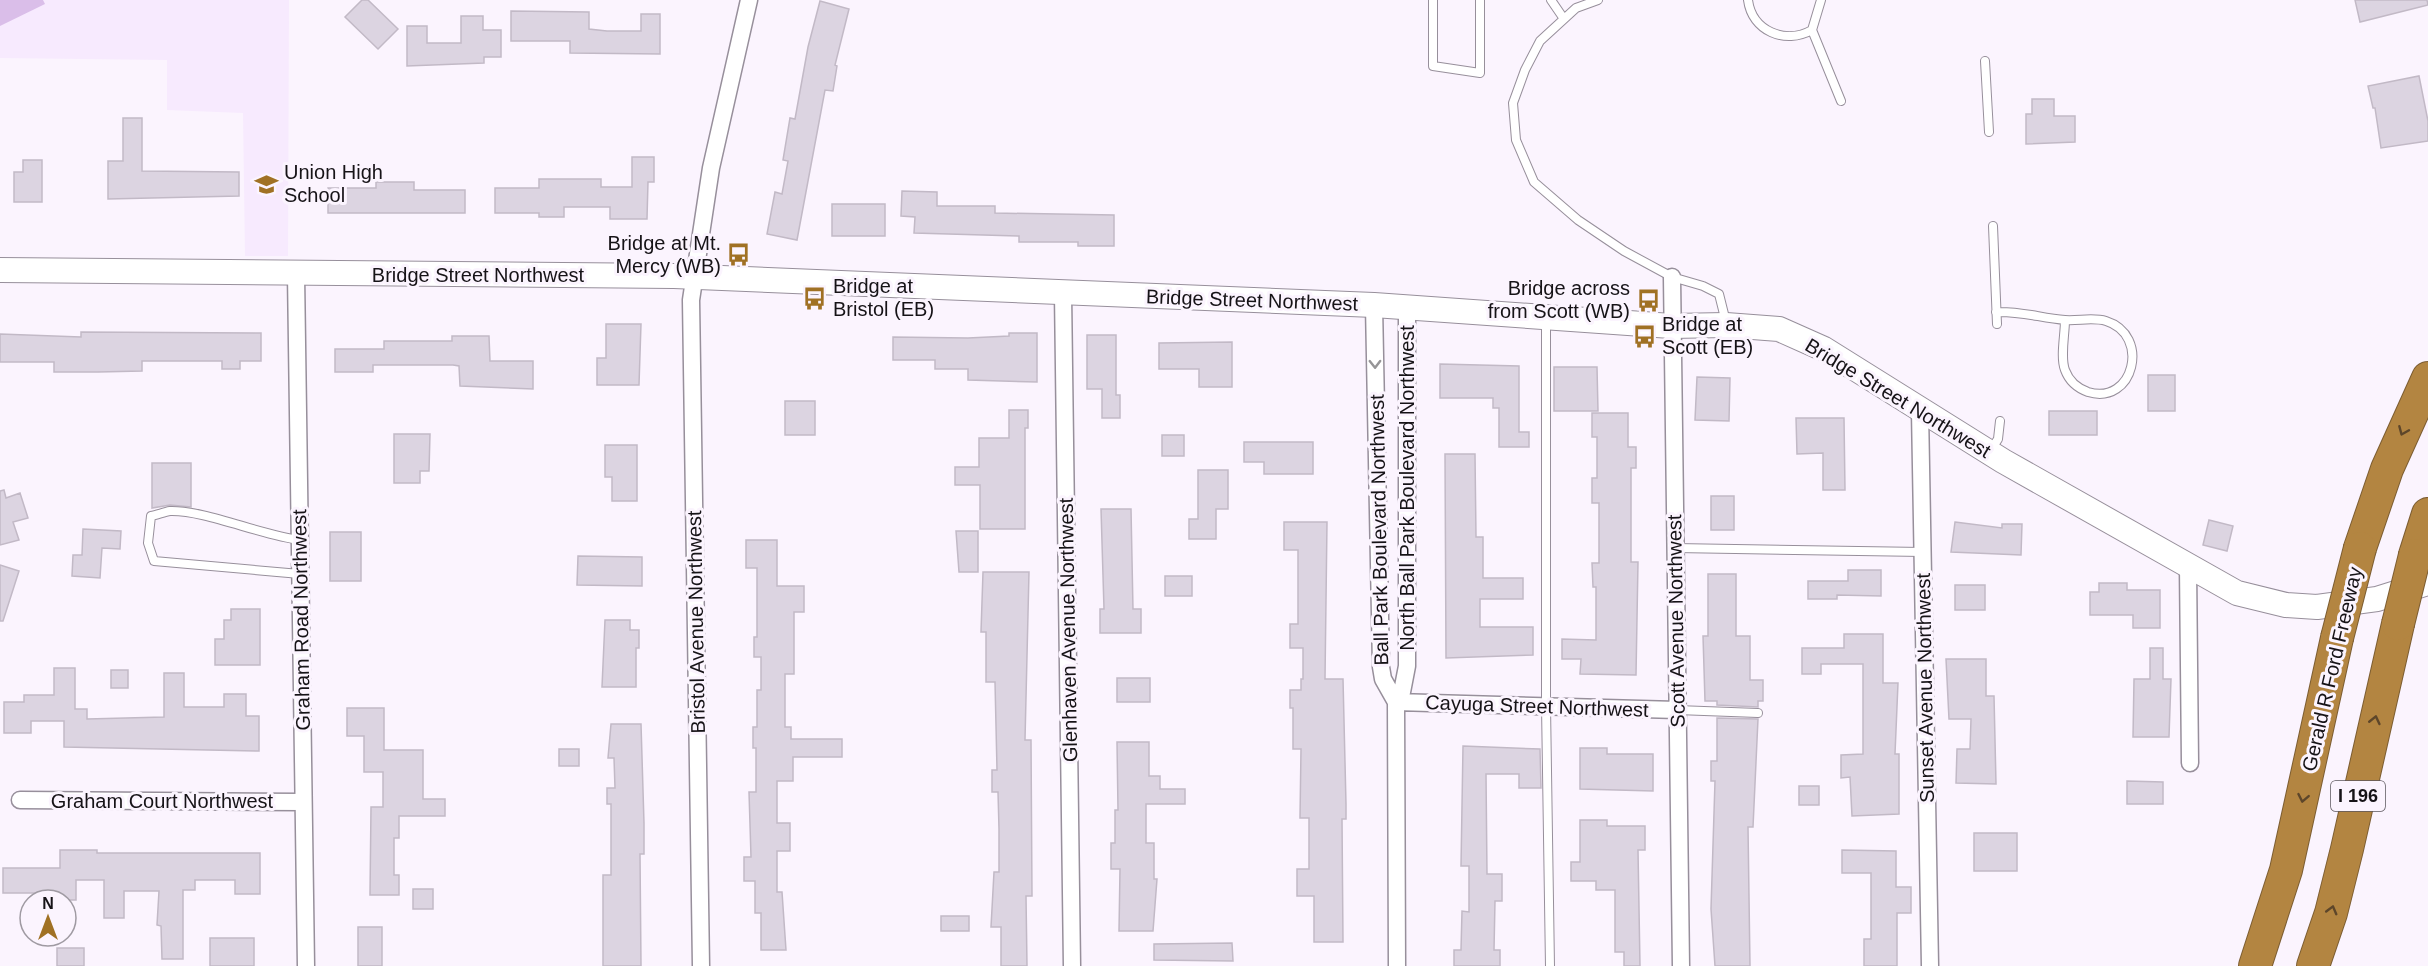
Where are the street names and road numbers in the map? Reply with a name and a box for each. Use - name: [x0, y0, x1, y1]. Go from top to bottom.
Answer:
- street label: Bridge Street Northwest: [372, 264, 585, 286]
- street label: Bridge Street Northwest: [1146, 285, 1359, 315]
- street label: North Ball Park Boulevard Northwest: [1396, 325, 1418, 651]
- street label: Bridge Street Northwest: [1801, 334, 1995, 462]
- street label: Ball Park Boulevard Northwest: [1366, 394, 1392, 666]
- street label: Glenhaven Avenue Northwest: [1055, 497, 1081, 762]
- street label: Graham Road Northwest: [288, 509, 314, 731]
- street label: Bristol Avenue Northwest: [683, 510, 709, 734]
- street label: Scott Avenue Northwest: [1663, 514, 1689, 728]
- street label: Gerald R Ford Freeway: [2298, 565, 2366, 773]
- street label: Sunset Avenue Northwest: [1912, 572, 1938, 803]
- street label: Cayuga Street Northwest: [1425, 691, 1649, 721]
- road number: I 196: [2331, 781, 2385, 811]
- street label: Graham Court Northwest: [51, 790, 274, 812]

